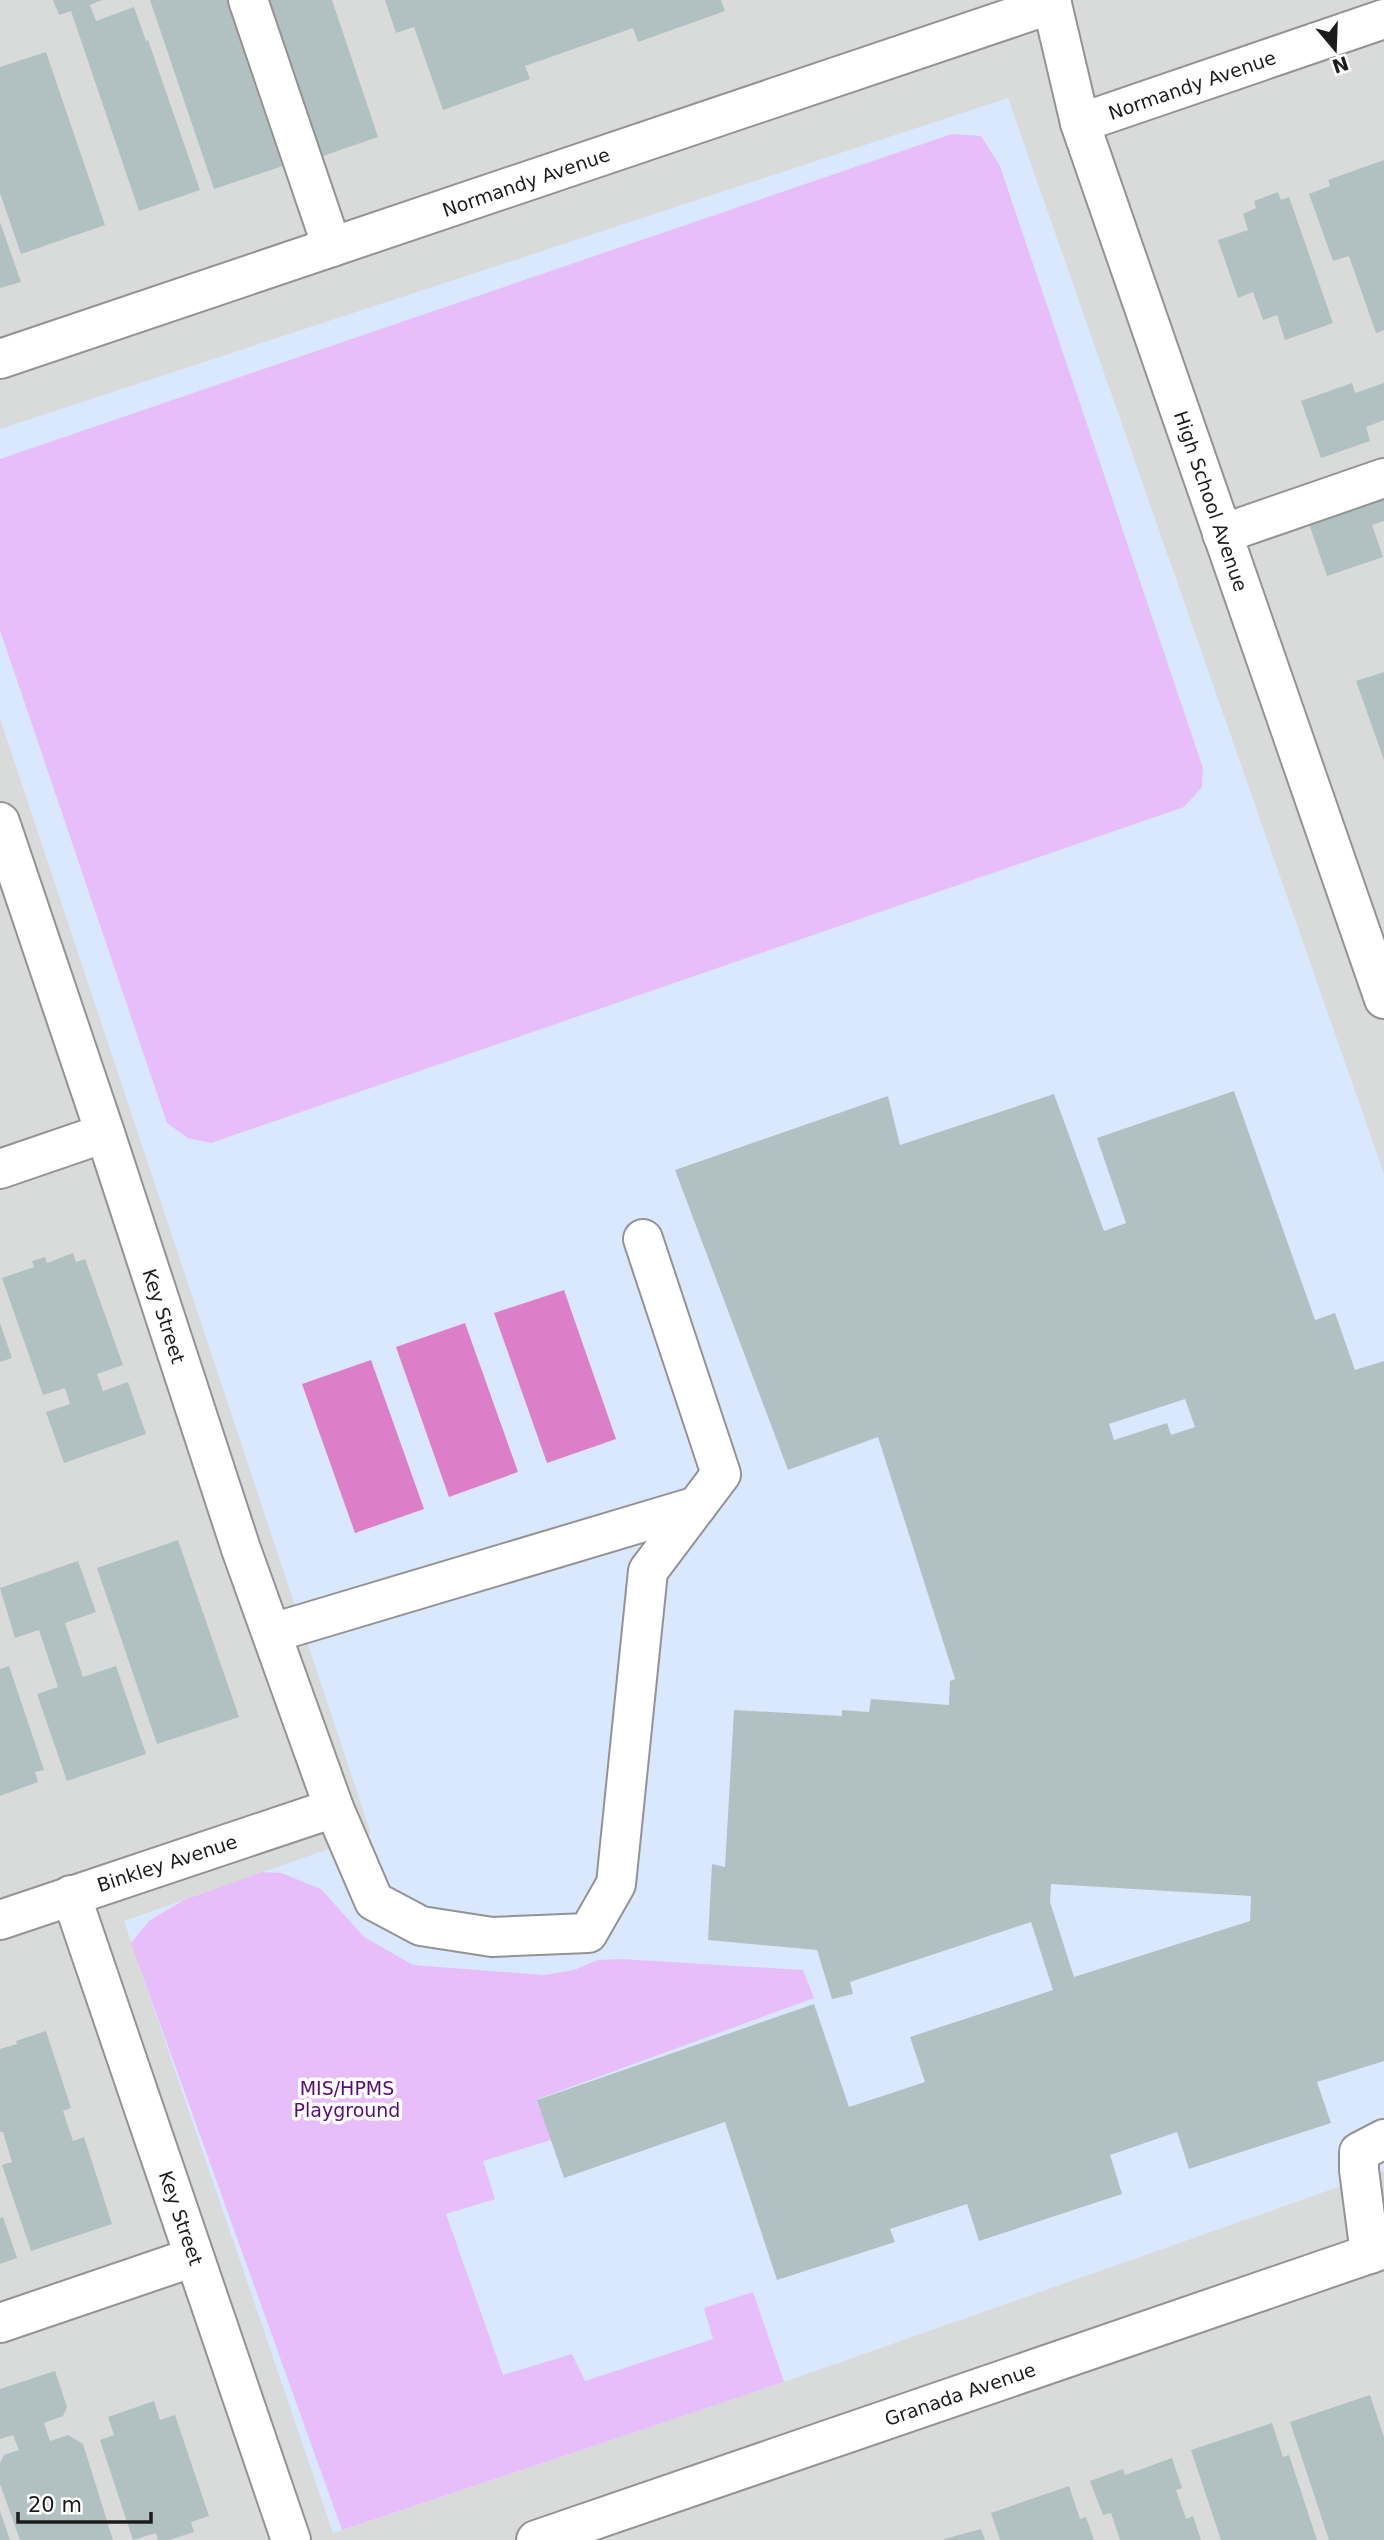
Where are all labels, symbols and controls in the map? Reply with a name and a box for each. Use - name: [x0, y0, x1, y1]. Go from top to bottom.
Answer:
- north arrow: [1300, 14, 1370, 84]
- street label: Normandy Avenue: [1105, 46, 1279, 124]
- text: N: [1329, 52, 1352, 78]
- street label: Normandy Avenue: [439, 143, 613, 221]
- street label: High School Avenue: [1170, 408, 1252, 594]
- street label: Key Street: [138, 1266, 190, 1366]
- street label: Binkley Avenue: [94, 1830, 240, 1896]
- park label: MIS/HPMS Playground: [294, 2077, 400, 2121]
- street label: Key Street: [155, 2168, 207, 2268]
- street label: Granada Avenue: [882, 2358, 1038, 2430]
- scale bar: [18, 2480, 150, 2524]
- text: 20 m: [28, 2493, 82, 2517]

